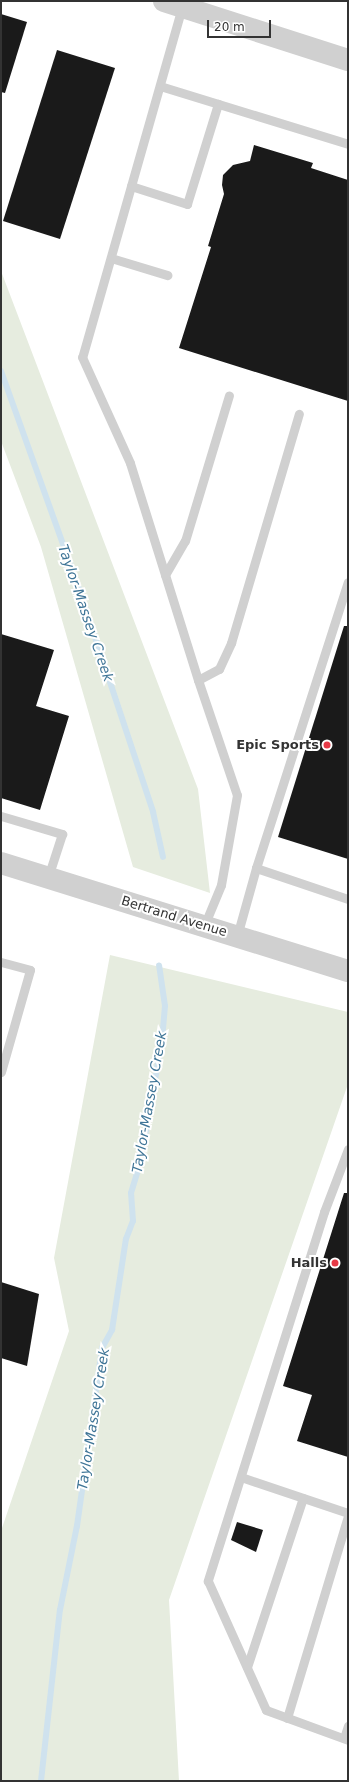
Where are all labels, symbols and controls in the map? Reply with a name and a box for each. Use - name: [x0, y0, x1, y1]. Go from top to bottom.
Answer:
- scale bar: [209, 12, 273, 38]
- text: 20 m: [214, 20, 245, 34]
- water label: Taylor-Massey Creek: [55, 542, 117, 684]
- place label: Epic Sports: [236, 737, 319, 753]
- marker: Epic Sports: [322, 740, 332, 750]
- street label: Bertrand Avenue: [119, 894, 229, 940]
- water label: Taylor-Massey Creek: [128, 1030, 170, 1174]
- place label: Halls: [291, 1255, 327, 1271]
- marker: Halls: [330, 1258, 340, 1268]
- water label: Taylor-Massey Creek: [73, 1347, 113, 1491]

